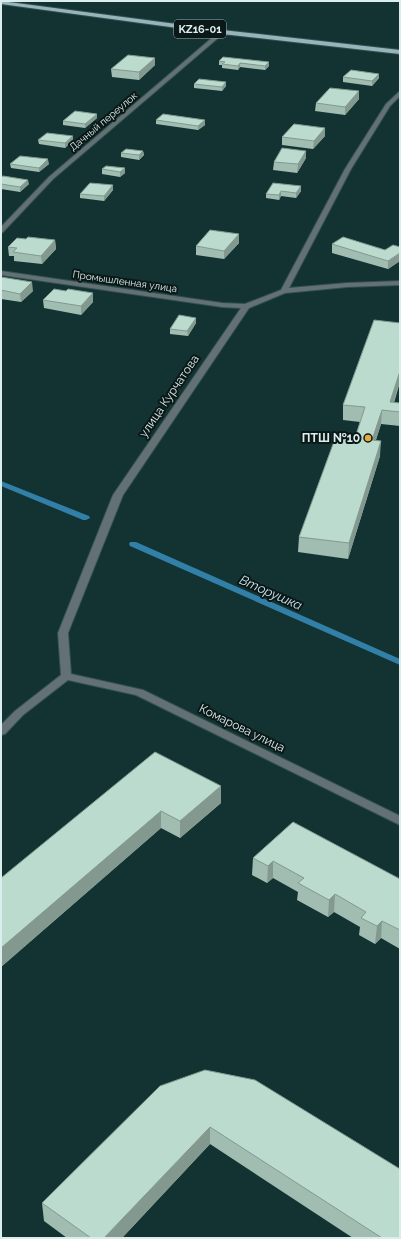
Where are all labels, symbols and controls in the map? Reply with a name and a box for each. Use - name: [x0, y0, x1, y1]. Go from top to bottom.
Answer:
- road number: KZ16-01: [174, 20, 226, 38]
- street label: Дачный переулок: [67, 90, 139, 153]
- street label: Промышленная улица: [72, 269, 178, 294]
- street label: улица Курчатова: [136, 352, 202, 440]
- place label: ПТШ №10: [302, 431, 360, 445]
- marker: ПТШ №10: [363, 433, 373, 443]
- water label: Вторушка: [237, 572, 305, 613]
- street label: Комарова улица: [197, 701, 287, 755]

